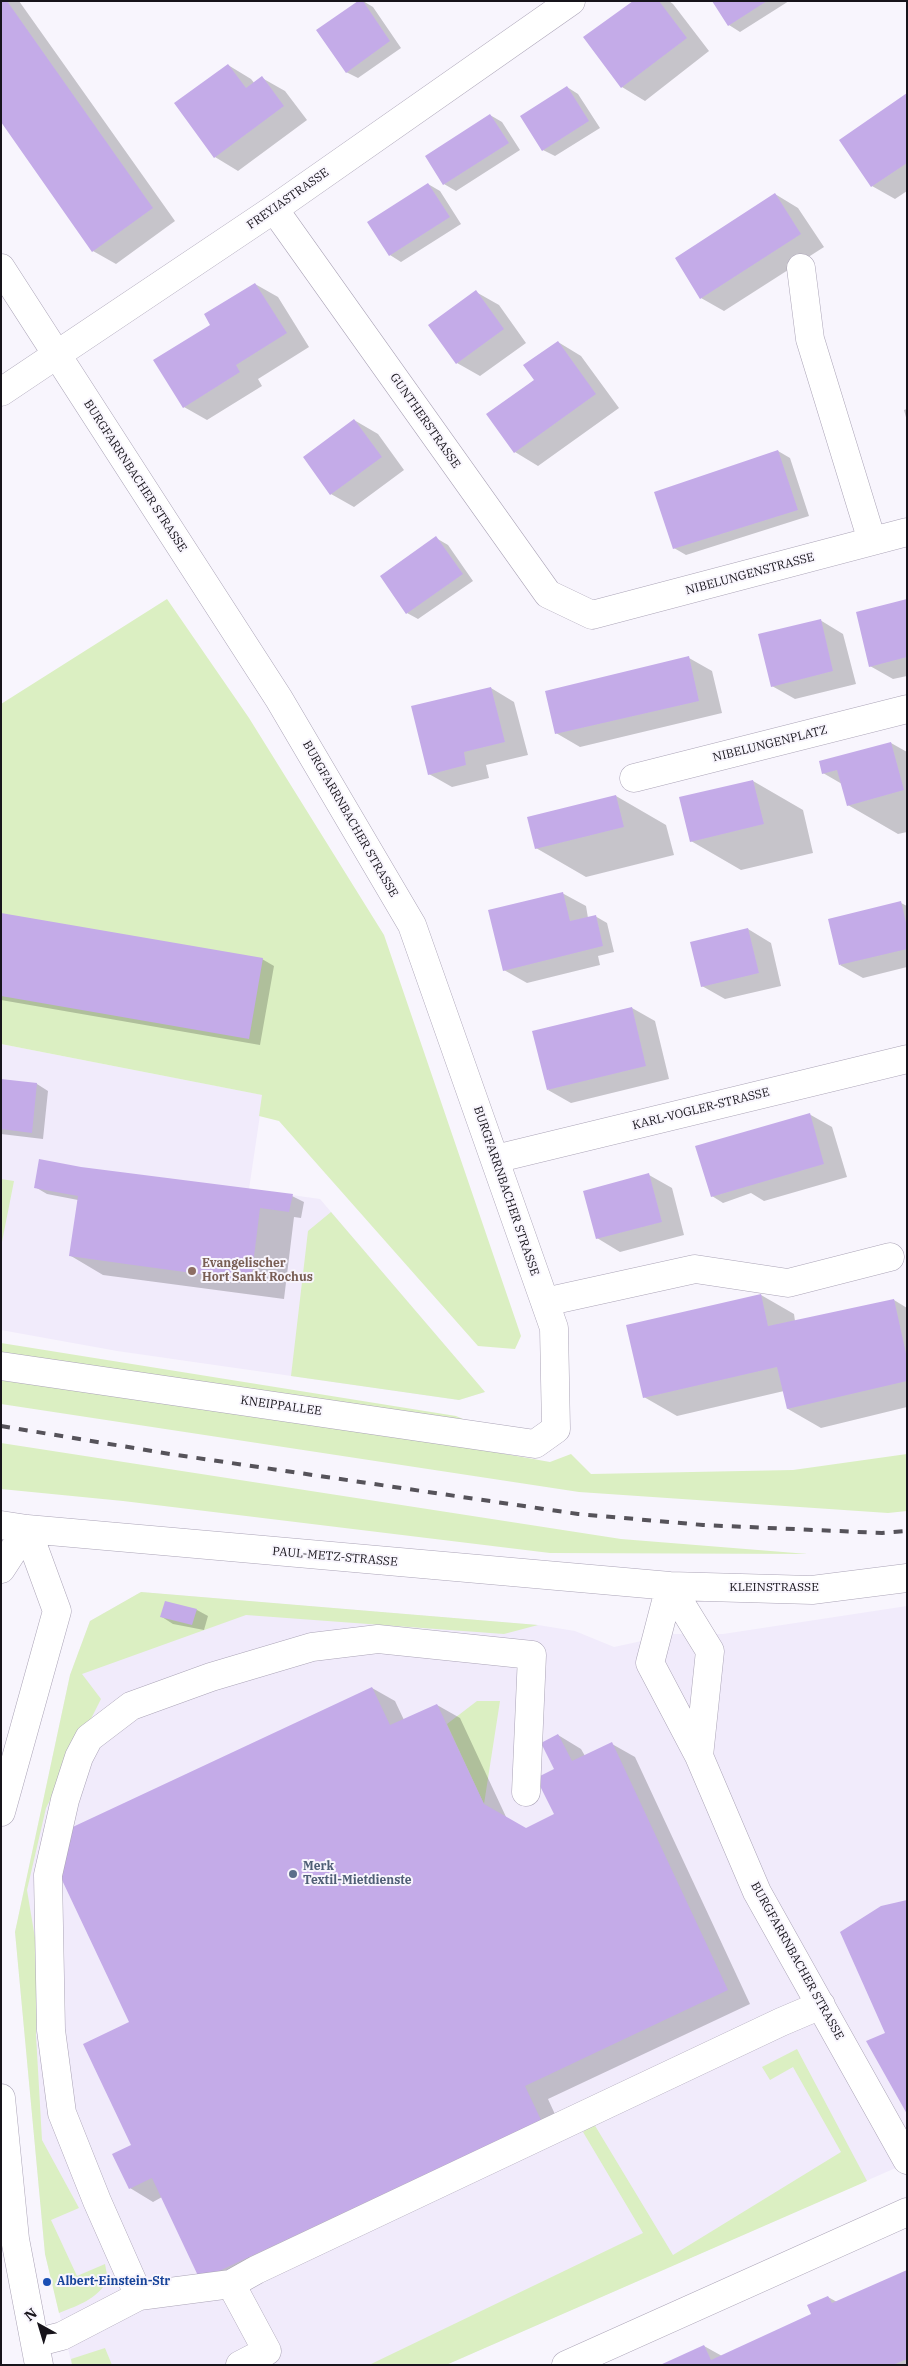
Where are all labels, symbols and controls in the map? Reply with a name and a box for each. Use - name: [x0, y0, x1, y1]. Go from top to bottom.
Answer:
- street label: FREYJASTRASSE: [244, 165, 332, 233]
- street label: GUNTHERSTRASSE: [387, 371, 463, 471]
- street label: BURGFARRNBACHER STRASSE: [80, 397, 190, 555]
- street label: NIBELUNGENSTRASSE: [684, 550, 816, 598]
- street label: NIBELUNGENPLATZ: [711, 723, 829, 765]
- street label: BURGFARRNBACHER STRASSE: [299, 738, 401, 900]
- street label: KARL-VOGLER-STRASSE: [631, 1085, 771, 1133]
- street label: BURGFARRNBACHER STRASSE: [470, 1104, 542, 1278]
- place label: Evangelischer Hort Sankt Rochus: [202, 1257, 313, 1285]
- marker: Evangelischer Hort Sankt Rochus: [186, 1265, 198, 1277]
- street label: KNEIPPALLEE: [239, 1393, 323, 1419]
- street label: PAUL-METZ-STRASSE: [272, 1544, 398, 1570]
- street label: KLEINSTRASSE: [729, 1581, 819, 1595]
- place label: Merk Textil-Mietdienste: [303, 1860, 412, 1888]
- marker: Merk Textil-Mietdienste: [287, 1868, 299, 1880]
- street label: BURGFARRNBACHER STRASSE: [747, 1879, 847, 2043]
- place label: Albert-Einstein-Str: [57, 2275, 170, 2289]
- marker: Albert-Einstein-Str: [41, 2276, 53, 2288]
- north arrow: [15, 2301, 65, 2351]
- text: N: [21, 2304, 41, 2325]

